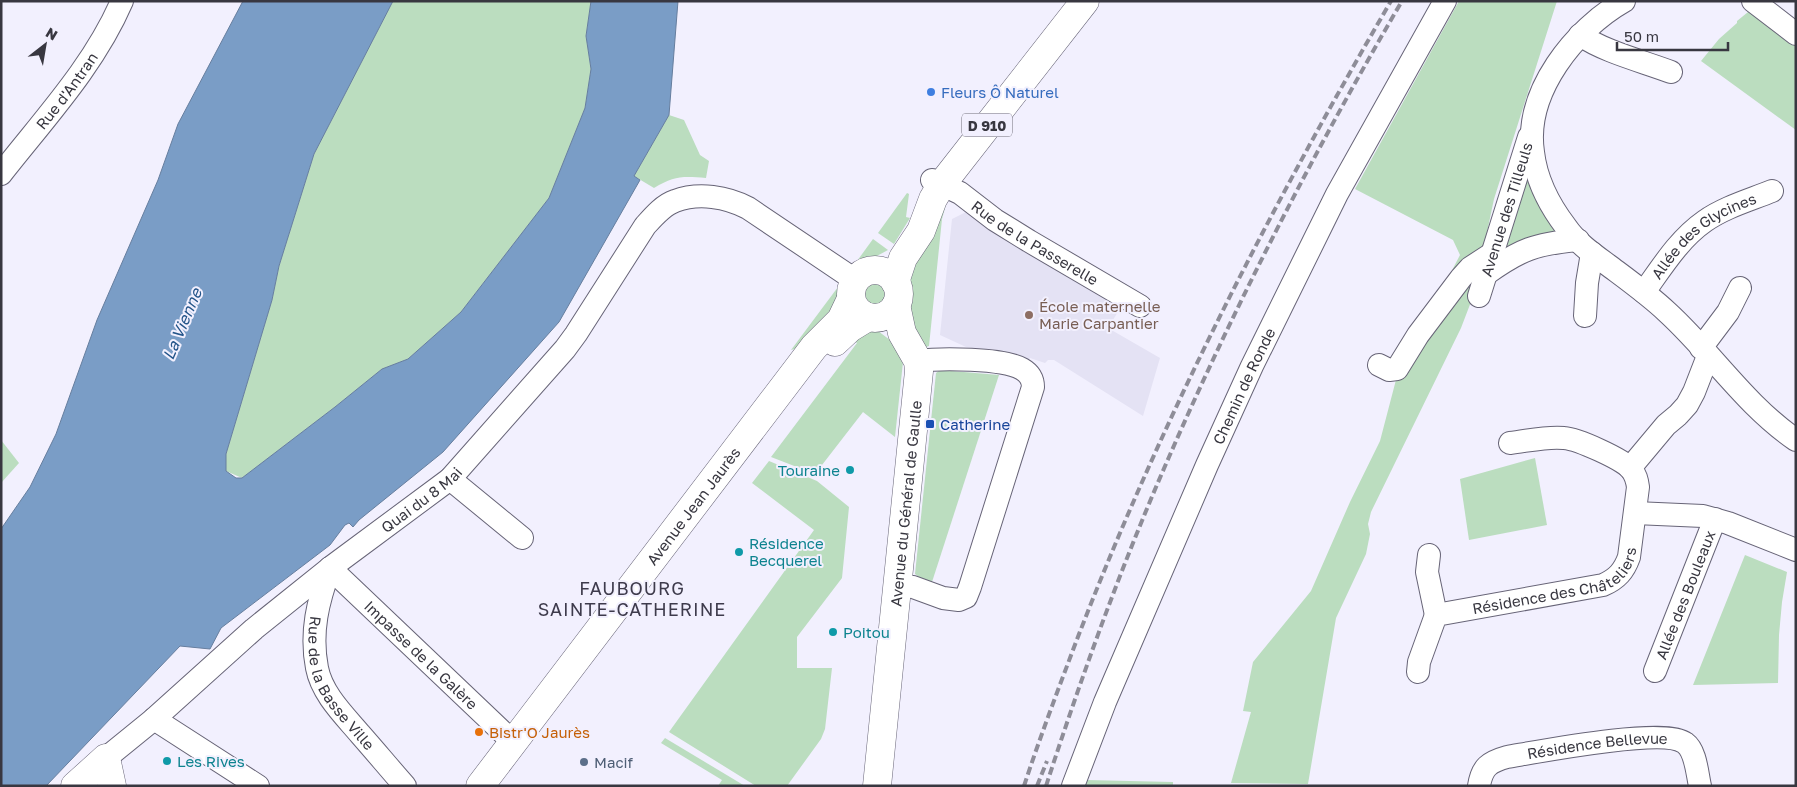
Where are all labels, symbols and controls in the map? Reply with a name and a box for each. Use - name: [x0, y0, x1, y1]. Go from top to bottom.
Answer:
- north arrow: [20, 20, 70, 70]
- scale bar: [1617, 20, 1728, 52]
- text: N: [43, 23, 61, 43]
- text: 50 m: [1624, 27, 1659, 45]
- street label: Rue d'Antran: [32, 49, 101, 133]
- place label: Fleurs Ô Naturel: [941, 83, 1059, 101]
- marker: Fleurs Ô Naturel: [925, 86, 937, 98]
- road number: D 910: [962, 114, 1012, 136]
- street label: Avenue des Tilleuls: [1477, 140, 1536, 279]
- street label: Allée des Glycines: [1647, 189, 1759, 282]
- street label: Rue de la Passerelle: [968, 196, 1102, 289]
- water label: La Vienne: [158, 284, 207, 363]
- place label: École maternelle Marie Carpantier: [1039, 297, 1161, 332]
- marker: École maternelle Marie Carpantier: [1023, 309, 1035, 321]
- street label: Chemin de Ronde: [1209, 324, 1279, 447]
- street label: Avenue du Général de Gaulle: [886, 399, 925, 607]
- place label: Catherine: [940, 415, 1011, 433]
- marker: Catherine: [924, 418, 936, 430]
- street label: Avenue Jean Jaurès: [643, 443, 744, 568]
- place label: Touraine: [778, 461, 840, 479]
- street label: Quai du 8 Mai: [377, 463, 465, 536]
- marker: Touraine: [844, 464, 856, 476]
- street label: Allée des Bouleaux: [1652, 528, 1719, 662]
- place label: Résidence Becquerel: [749, 534, 824, 569]
- marker: Résidence Becquerel: [733, 546, 745, 558]
- street label: Résidence des Châteliers: [1471, 546, 1639, 617]
- district label: FAUBOURG SAINTE-CATHERINE: [538, 577, 726, 620]
- street label: Impasse de la Galère: [361, 597, 482, 713]
- street label: Rue de la Basse Ville: [305, 615, 379, 753]
- place label: Poitou: [843, 623, 890, 641]
- marker: Poitou: [827, 626, 839, 638]
- place label: Bistr'O Jaurès: [489, 723, 590, 741]
- marker: Bistr'O Jaurès: [473, 726, 485, 738]
- street label: Résidence Bellevue: [1526, 729, 1668, 762]
- place label: Les Rives: [177, 752, 245, 770]
- place label: Macif: [594, 753, 634, 771]
- marker: Les Rives: [161, 755, 173, 767]
- marker: Macif: [578, 756, 590, 768]

